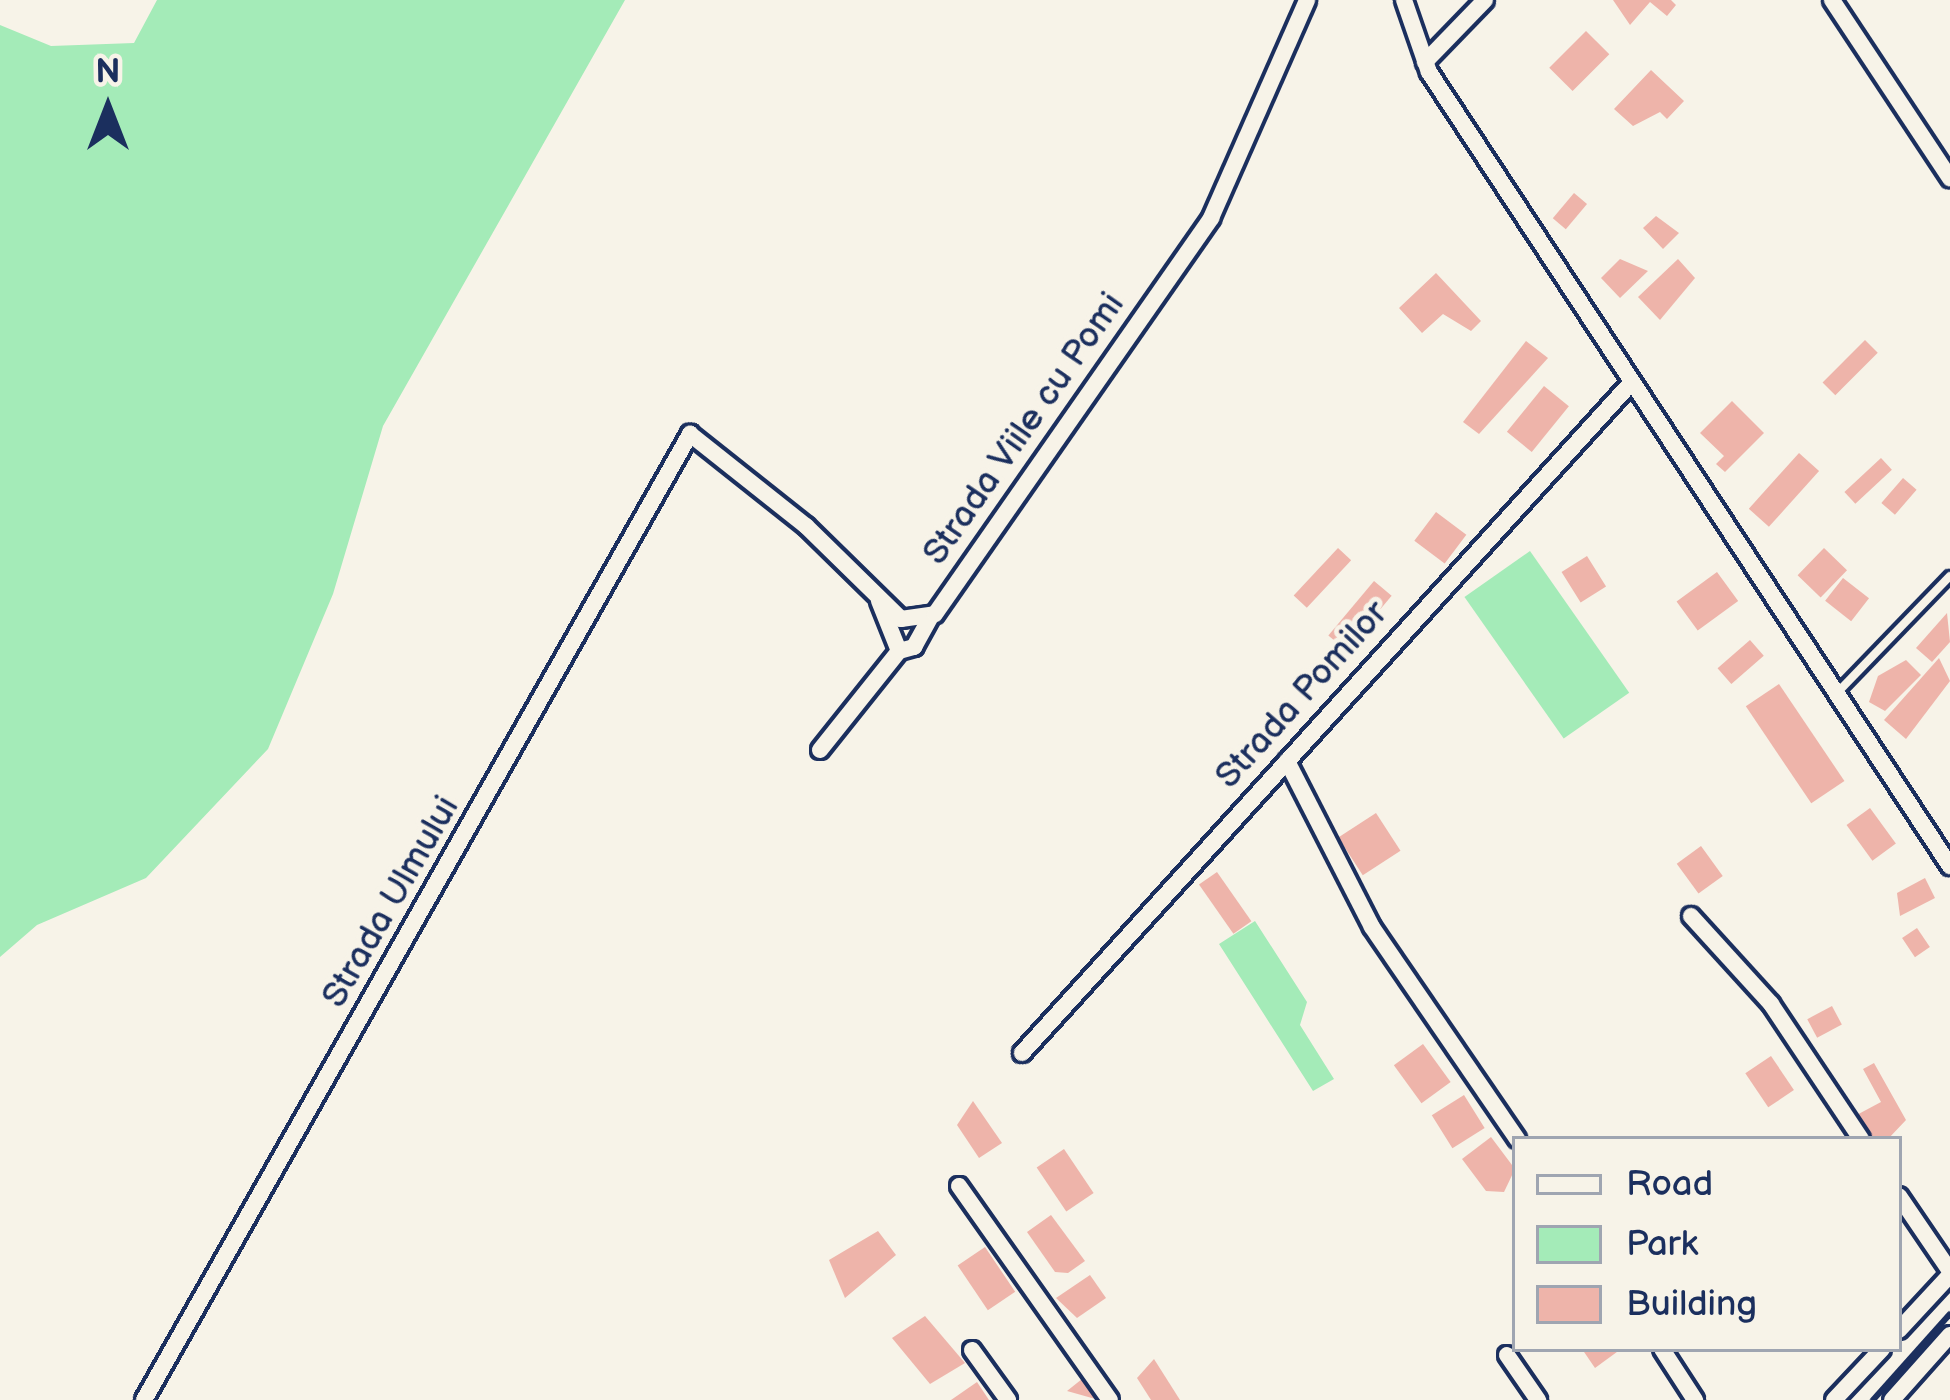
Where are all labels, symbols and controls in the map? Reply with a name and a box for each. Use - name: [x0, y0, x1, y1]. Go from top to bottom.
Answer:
- north arrow: [48, 48, 168, 168]
- text: N: [96, 52, 120, 92]
- street label: Strada Viile cu Pomi: [914, 284, 1134, 574]
- street label: Strada Pomilor: [1207, 592, 1397, 798]
- street label: Strada Ulmului: [313, 789, 469, 1015]
- legend: [1512, 1136, 1902, 1352]
- text: Road: [1626, 1163, 1713, 1206]
- text: Park: [1626, 1223, 1698, 1266]
- text: Building: [1626, 1283, 1757, 1326]

